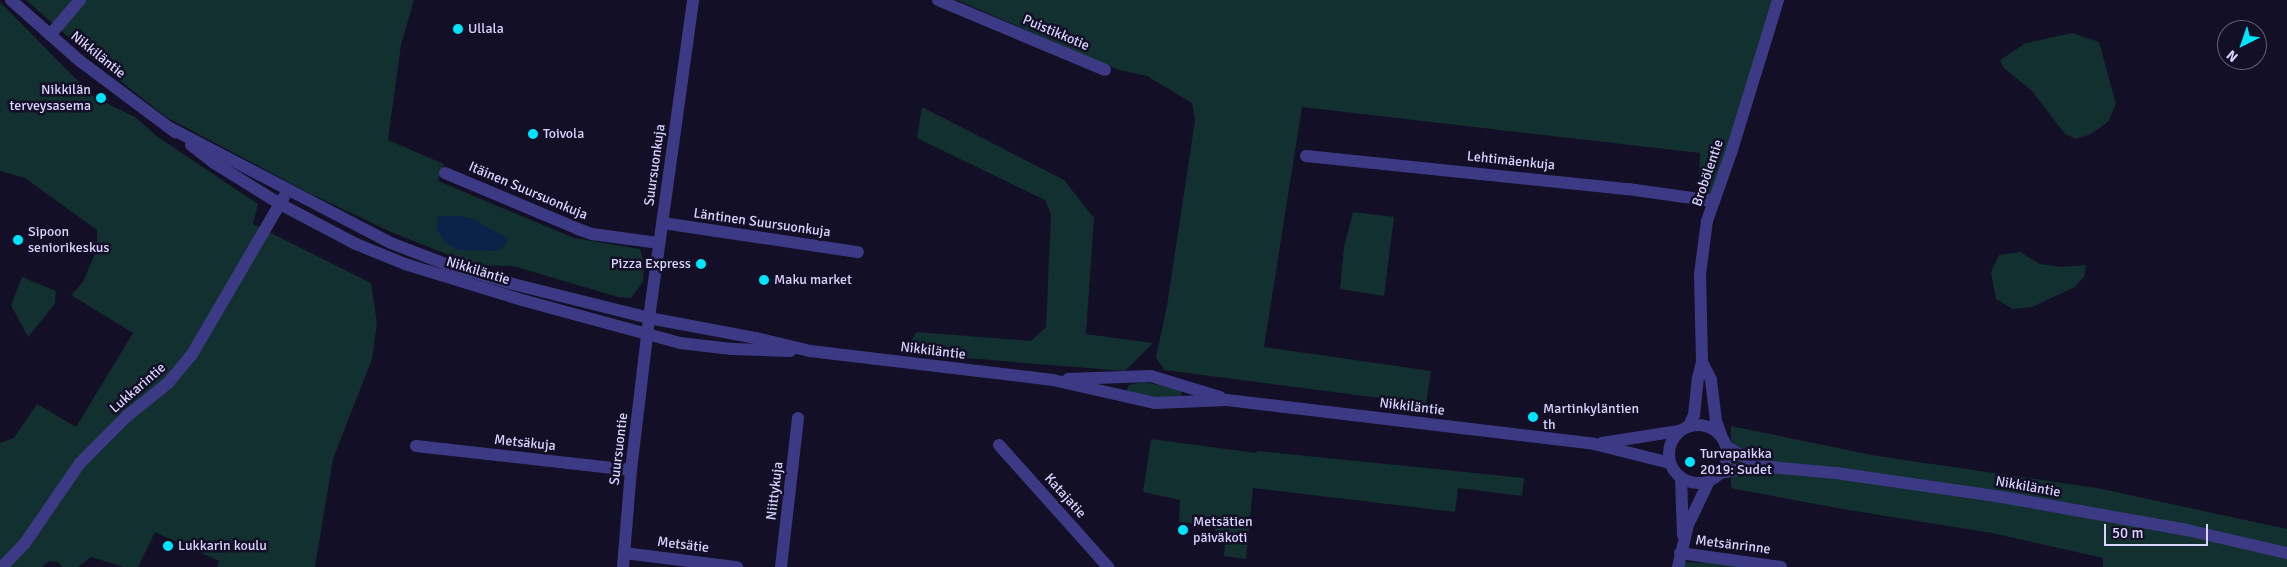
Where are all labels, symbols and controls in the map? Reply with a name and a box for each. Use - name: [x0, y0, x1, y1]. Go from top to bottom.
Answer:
- street label: Puistikkotie: [1020, 11, 1092, 55]
- north arrow: [2217, 20, 2267, 70]
- place label: Ullala: [468, 21, 504, 37]
- marker: Ullala: [452, 23, 464, 35]
- street label: Nikkiläntie: [67, 28, 129, 82]
- text: N: [2223, 46, 2242, 66]
- place label: Nikkilän terveysasema: [9, 82, 91, 114]
- marker: Nikkilän terveysasema: [95, 92, 107, 104]
- street label: Suursuonkuja: [641, 123, 669, 207]
- place label: Toivola: [543, 126, 584, 142]
- marker: Toivola: [527, 128, 539, 140]
- street label: Brobölentie: [1689, 137, 1727, 209]
- street label: Lehtimäenkuja: [1466, 148, 1556, 174]
- street label: Itäinen Suursuonkuja: [466, 158, 590, 224]
- street label: Läntinen Suursuonkuja: [692, 205, 832, 241]
- place label: Sipoon seniorikeskus: [28, 224, 109, 256]
- marker: Sipoon seniorikeskus: [12, 234, 24, 246]
- street label: Nikkiläntie: [444, 253, 512, 289]
- place label: Pizza Express: [611, 256, 691, 272]
- marker: Pizza Express: [695, 258, 707, 270]
- place label: Maku market: [774, 272, 852, 288]
- marker: Maku market: [758, 274, 770, 286]
- street label: Nikkiläntie: [899, 339, 967, 363]
- street label: Lukkarintie: [107, 359, 169, 417]
- street label: Nikkiläntie: [1378, 395, 1446, 419]
- place label: Martinkyläntien th: [1543, 401, 1639, 434]
- marker: Martinkyläntien th: [1527, 411, 1539, 423]
- street label: Suursuontie: [606, 412, 632, 486]
- street label: Metsäkuja: [493, 431, 557, 455]
- place label: Turvapaikka 2019: Sudet: [1700, 446, 1772, 478]
- marker: Turvapaikka 2019: Sudet: [1684, 456, 1696, 468]
- street label: Niittykuja: [763, 461, 787, 521]
- street label: Katajatie: [1041, 470, 1089, 522]
- street label: Nikkiläntie: [1994, 473, 2062, 501]
- place label: Metsätien päiväkoti: [1193, 514, 1253, 546]
- scale bar: [2107, 514, 2211, 546]
- marker: Metsätien päiväkoti: [1177, 524, 1189, 536]
- text: 50 m: [2112, 524, 2143, 542]
- street label: Metsänrinne: [1694, 532, 1772, 558]
- street label: Metsätie: [656, 533, 710, 557]
- place label: Lukkarin koulu: [178, 538, 267, 554]
- marker: Lukkarin koulu: [162, 540, 174, 552]

